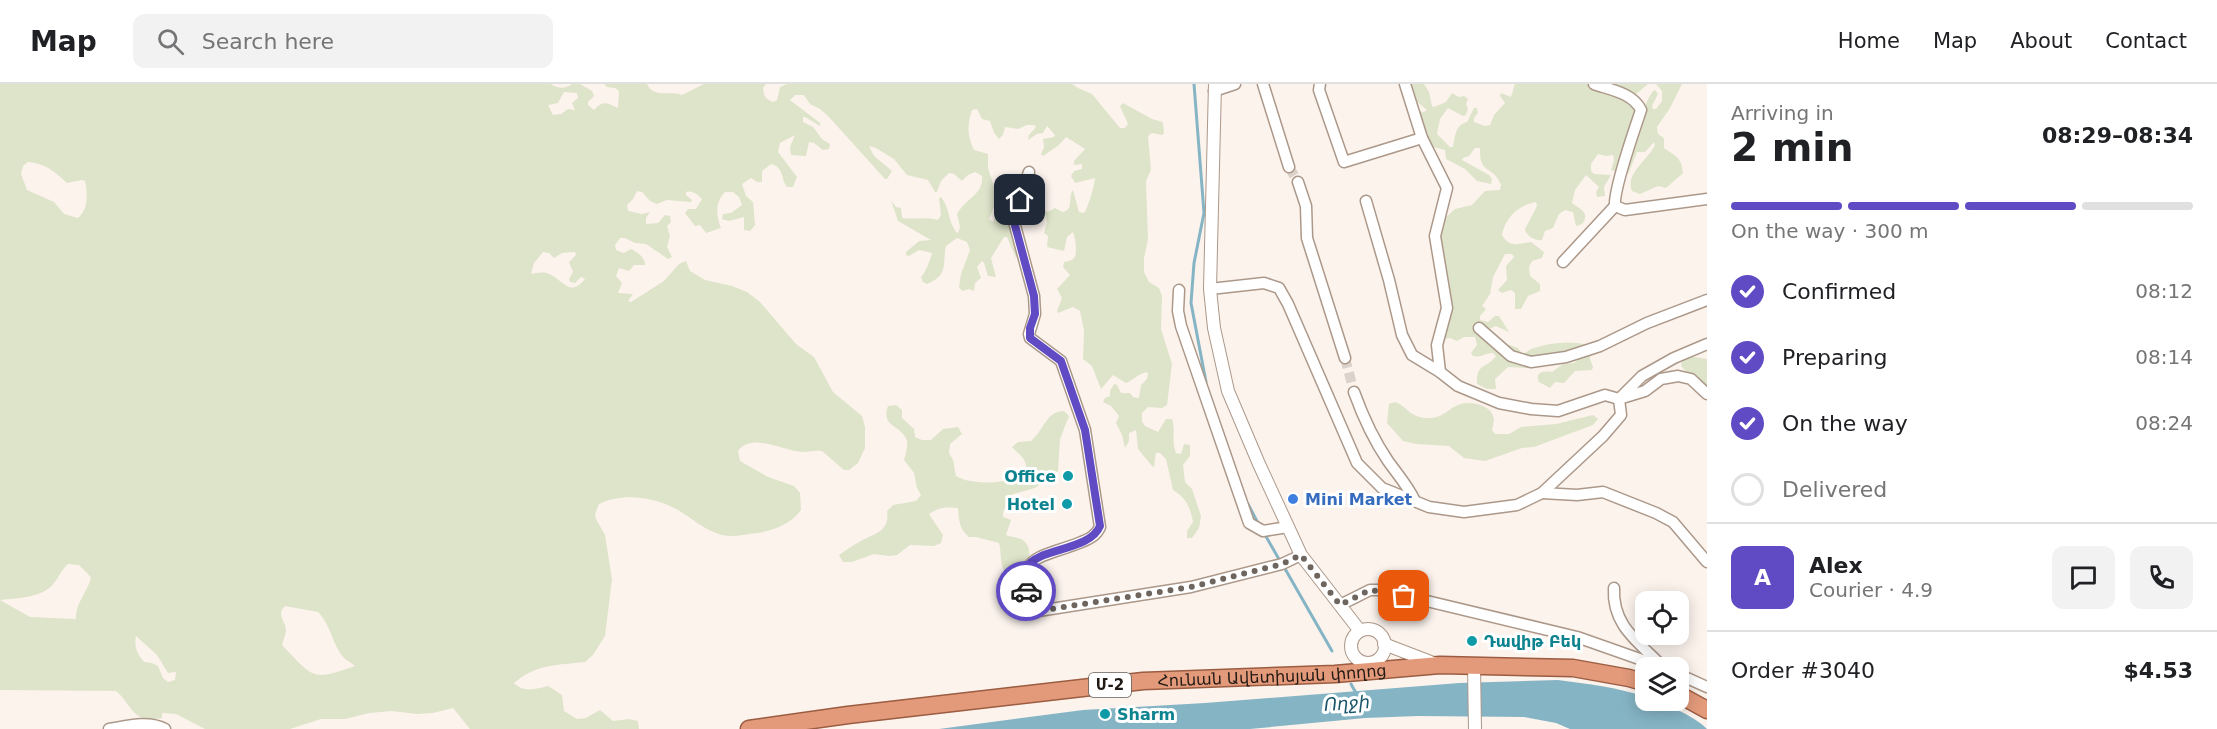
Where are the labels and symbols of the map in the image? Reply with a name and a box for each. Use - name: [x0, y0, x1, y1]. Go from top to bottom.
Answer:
- pin: [994, 174, 1045, 225]
- place label: Office: [1004, 467, 1056, 486]
- marker: Office: [1061, 469, 1075, 483]
- place label: Mini Market: [1305, 490, 1413, 509]
- marker: Mini Market: [1286, 492, 1300, 506]
- place label: Hotel: [1007, 495, 1055, 514]
- marker: Hotel: [1060, 497, 1074, 511]
- courier: [996, 561, 1056, 621]
- pin: [1378, 570, 1429, 621]
- place label: Դավիթ Բեկ: [1484, 632, 1581, 651]
- marker: Դավիթ Բեկ: [1465, 634, 1479, 648]
- street label: Հունան Ավետիսյան փողոց: [1157, 660, 1387, 690]
- road number: Մ-2: [1089, 673, 1131, 697]
- water label: Ողջի: [1323, 691, 1371, 715]
- place label: Sharm: [1117, 705, 1175, 724]
- marker: Sharm: [1098, 707, 1112, 721]

